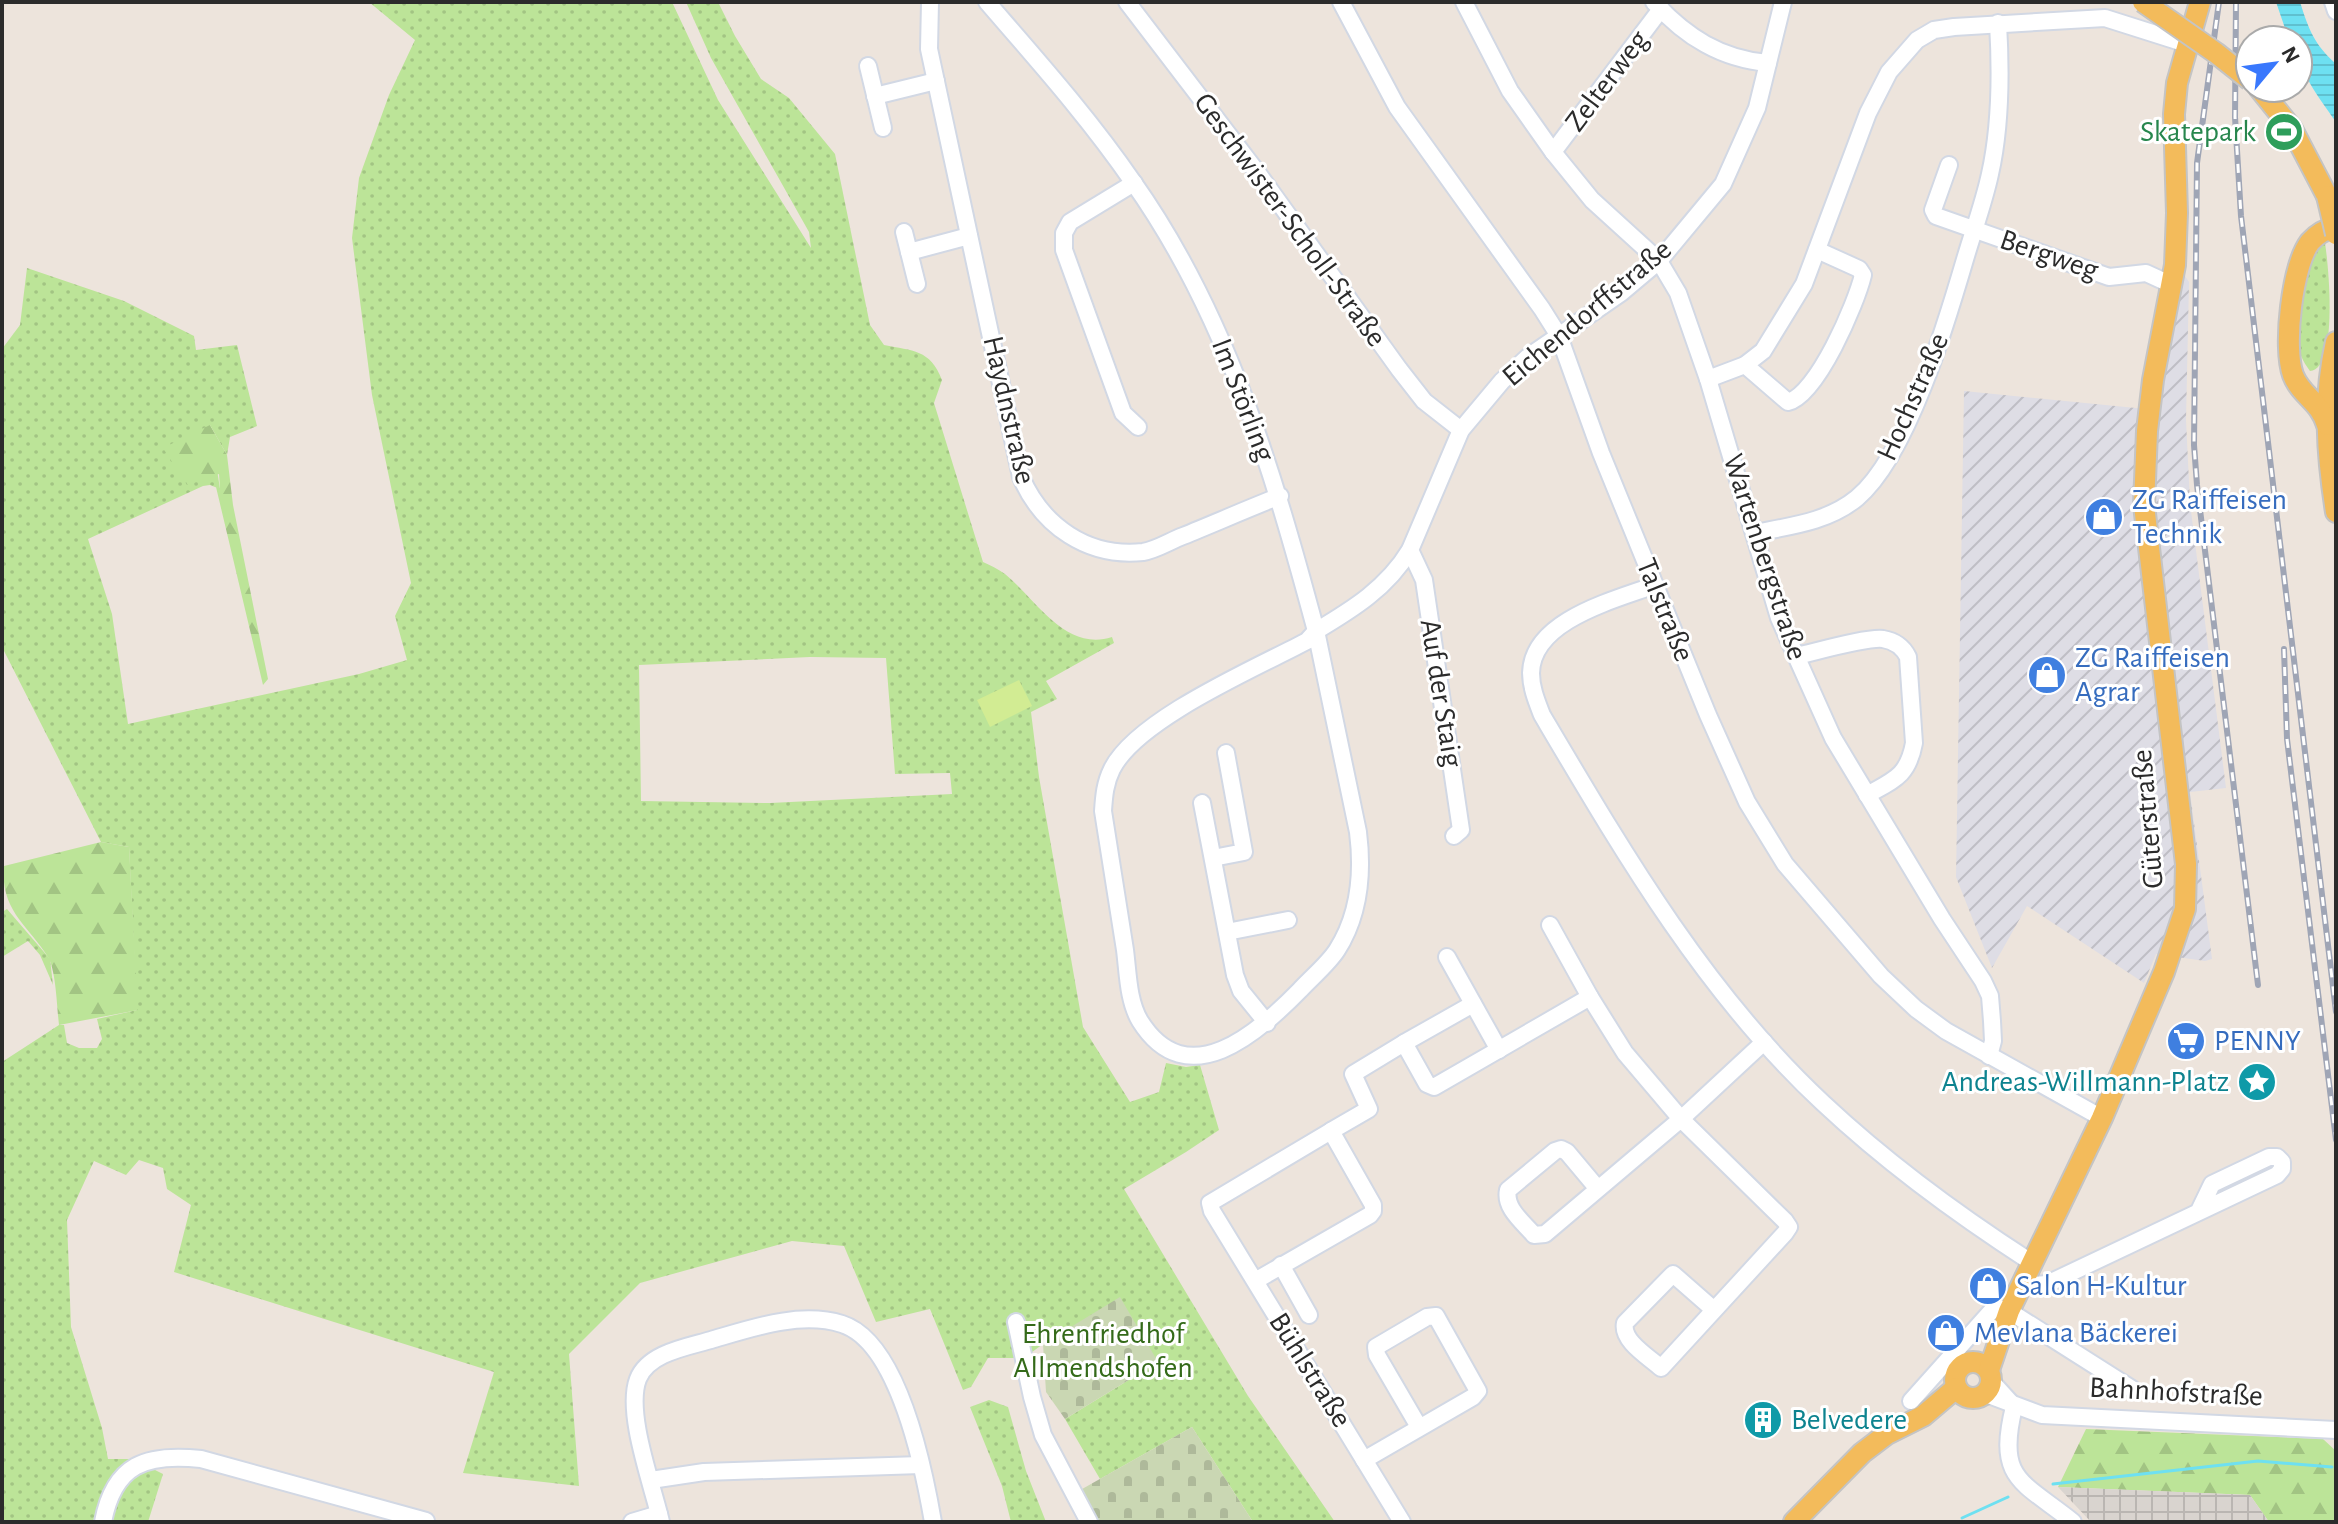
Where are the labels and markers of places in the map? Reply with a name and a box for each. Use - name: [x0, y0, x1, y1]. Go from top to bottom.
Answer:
- sports icon: Skatepark: [2263, 111, 2305, 153]
- place label: Skatepark: [2140, 117, 2256, 147]
- place label: ZG Raiffeisen Technik: [2132, 485, 2287, 549]
- shop icon: ZG Raiffeisen Technik: [2083, 496, 2125, 538]
- place label: ZG Raiffeisen Agrar: [2075, 643, 2230, 707]
- shop icon: ZG Raiffeisen Agrar: [2026, 654, 2068, 696]
- supermarket icon: PENNY: [2165, 1020, 2207, 1062]
- place label: PENNY: [2214, 1026, 2301, 1056]
- place icon: Andreas-Willmann-Platz: [2236, 1061, 2278, 1103]
- place label: Andreas-Willmann-Platz: [1942, 1067, 2229, 1097]
- shop icon: Salon H-Kultur: [1967, 1265, 2009, 1307]
- place label: Salon H-Kultur: [2016, 1271, 2187, 1301]
- shop icon: Mevlana Bäckerei: [1925, 1312, 1967, 1354]
- place label: Mevlana Bäckerei: [1974, 1318, 2178, 1348]
- building icon: Belvedere: [1742, 1399, 1784, 1441]
- place label: Belvedere: [1791, 1405, 1907, 1435]

